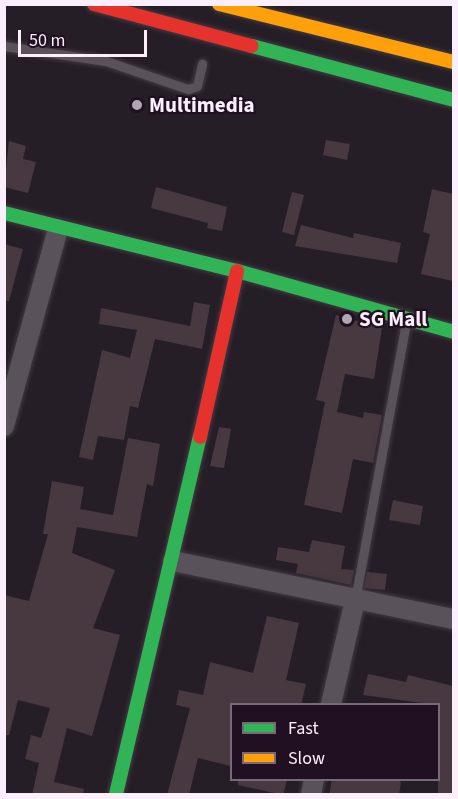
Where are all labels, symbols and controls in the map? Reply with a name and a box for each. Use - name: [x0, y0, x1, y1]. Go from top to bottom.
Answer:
- scale bar: [21, 18, 150, 56]
- text: 50 m: [29, 28, 65, 53]
- place label: Multimedia: [149, 92, 255, 118]
- marker: Multimedia: [130, 98, 144, 112]
- place label: SG Mall: [359, 306, 427, 332]
- marker: SG Mall: [340, 312, 354, 326]
- legend: [230, 703, 440, 781]
- text: Fast: [288, 716, 319, 741]
- text: Slow: [288, 746, 325, 771]

